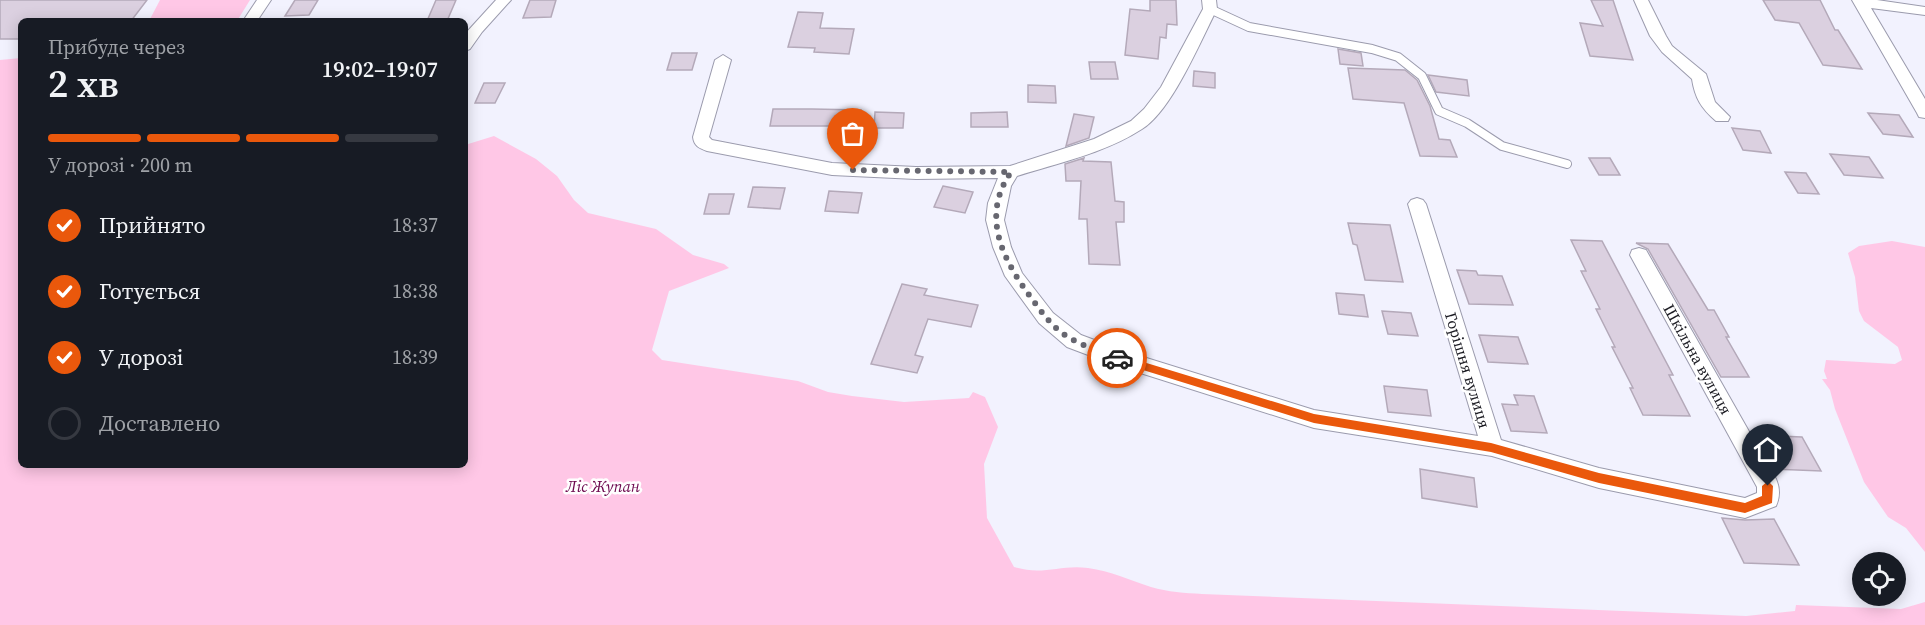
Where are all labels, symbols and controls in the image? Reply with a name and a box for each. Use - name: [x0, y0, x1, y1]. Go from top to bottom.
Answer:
- text: Прибуде через: [48, 33, 185, 61]
- text: 19:02–19:07: [322, 54, 438, 84]
- text: 2 хв: [48, 57, 119, 110]
- pin: [827, 108, 878, 170]
- icon: bag: [836, 117, 869, 150]
- text: У дорозі · 200 m: [48, 151, 193, 179]
- icon: check: [48, 209, 81, 242]
- text: Прийнято: [99, 210, 206, 240]
- text: 18:37: [392, 211, 438, 239]
- icon: check: [48, 275, 81, 308]
- text: Готується: [99, 276, 200, 306]
- text: 18:38: [392, 277, 438, 305]
- street label: Шкільна вулиця: [1658, 300, 1738, 418]
- street label: Горішня вулиця: [1440, 309, 1496, 431]
- courier: [1087, 328, 1147, 388]
- icon: check: [48, 341, 81, 374]
- text: У дорозі: [99, 342, 183, 372]
- icon: car: [1101, 342, 1134, 375]
- text: 18:39: [392, 343, 438, 371]
- text: Доставлено: [99, 408, 220, 438]
- pin: [1742, 424, 1793, 486]
- icon: home: [1751, 433, 1784, 466]
- park label: Ліс Жупан: [565, 475, 641, 497]
- map controls: [1852, 552, 1906, 606]
- button: locate: [1852, 552, 1906, 606]

